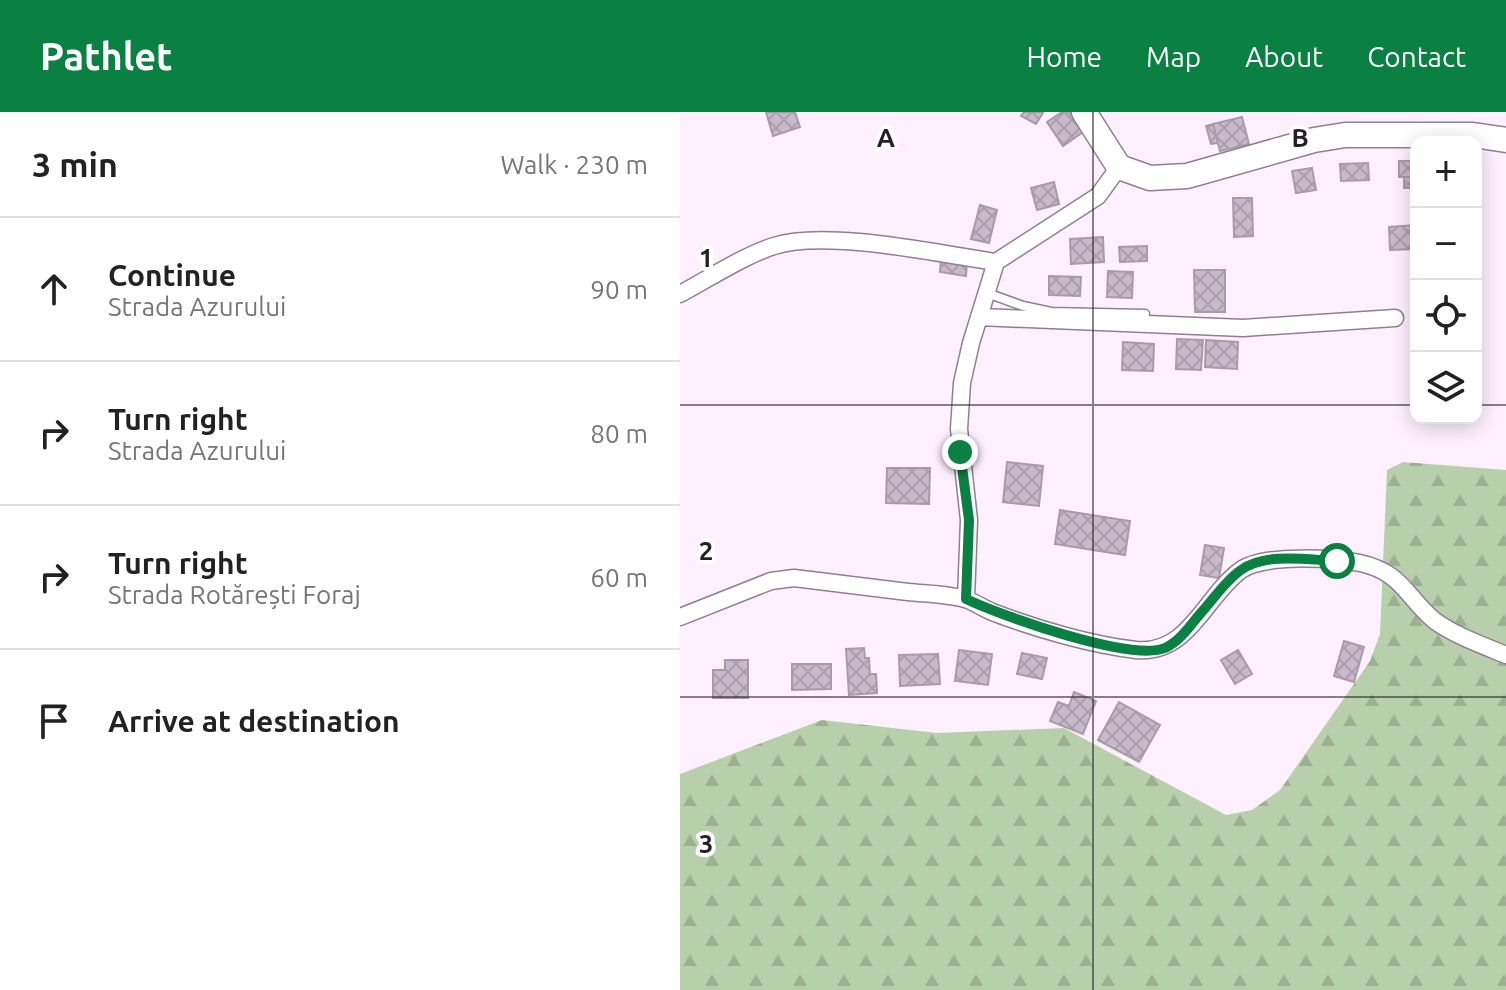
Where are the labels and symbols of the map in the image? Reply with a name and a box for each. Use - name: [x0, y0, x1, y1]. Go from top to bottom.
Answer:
- text: A: [877, 123, 896, 152]
- text: B: [1291, 123, 1309, 152]
- text: 1: [699, 243, 713, 272]
- route end: [942, 434, 978, 470]
- text: 2: [699, 536, 713, 565]
- route start: [1319, 543, 1355, 579]
- text: 3: [699, 829, 713, 858]

